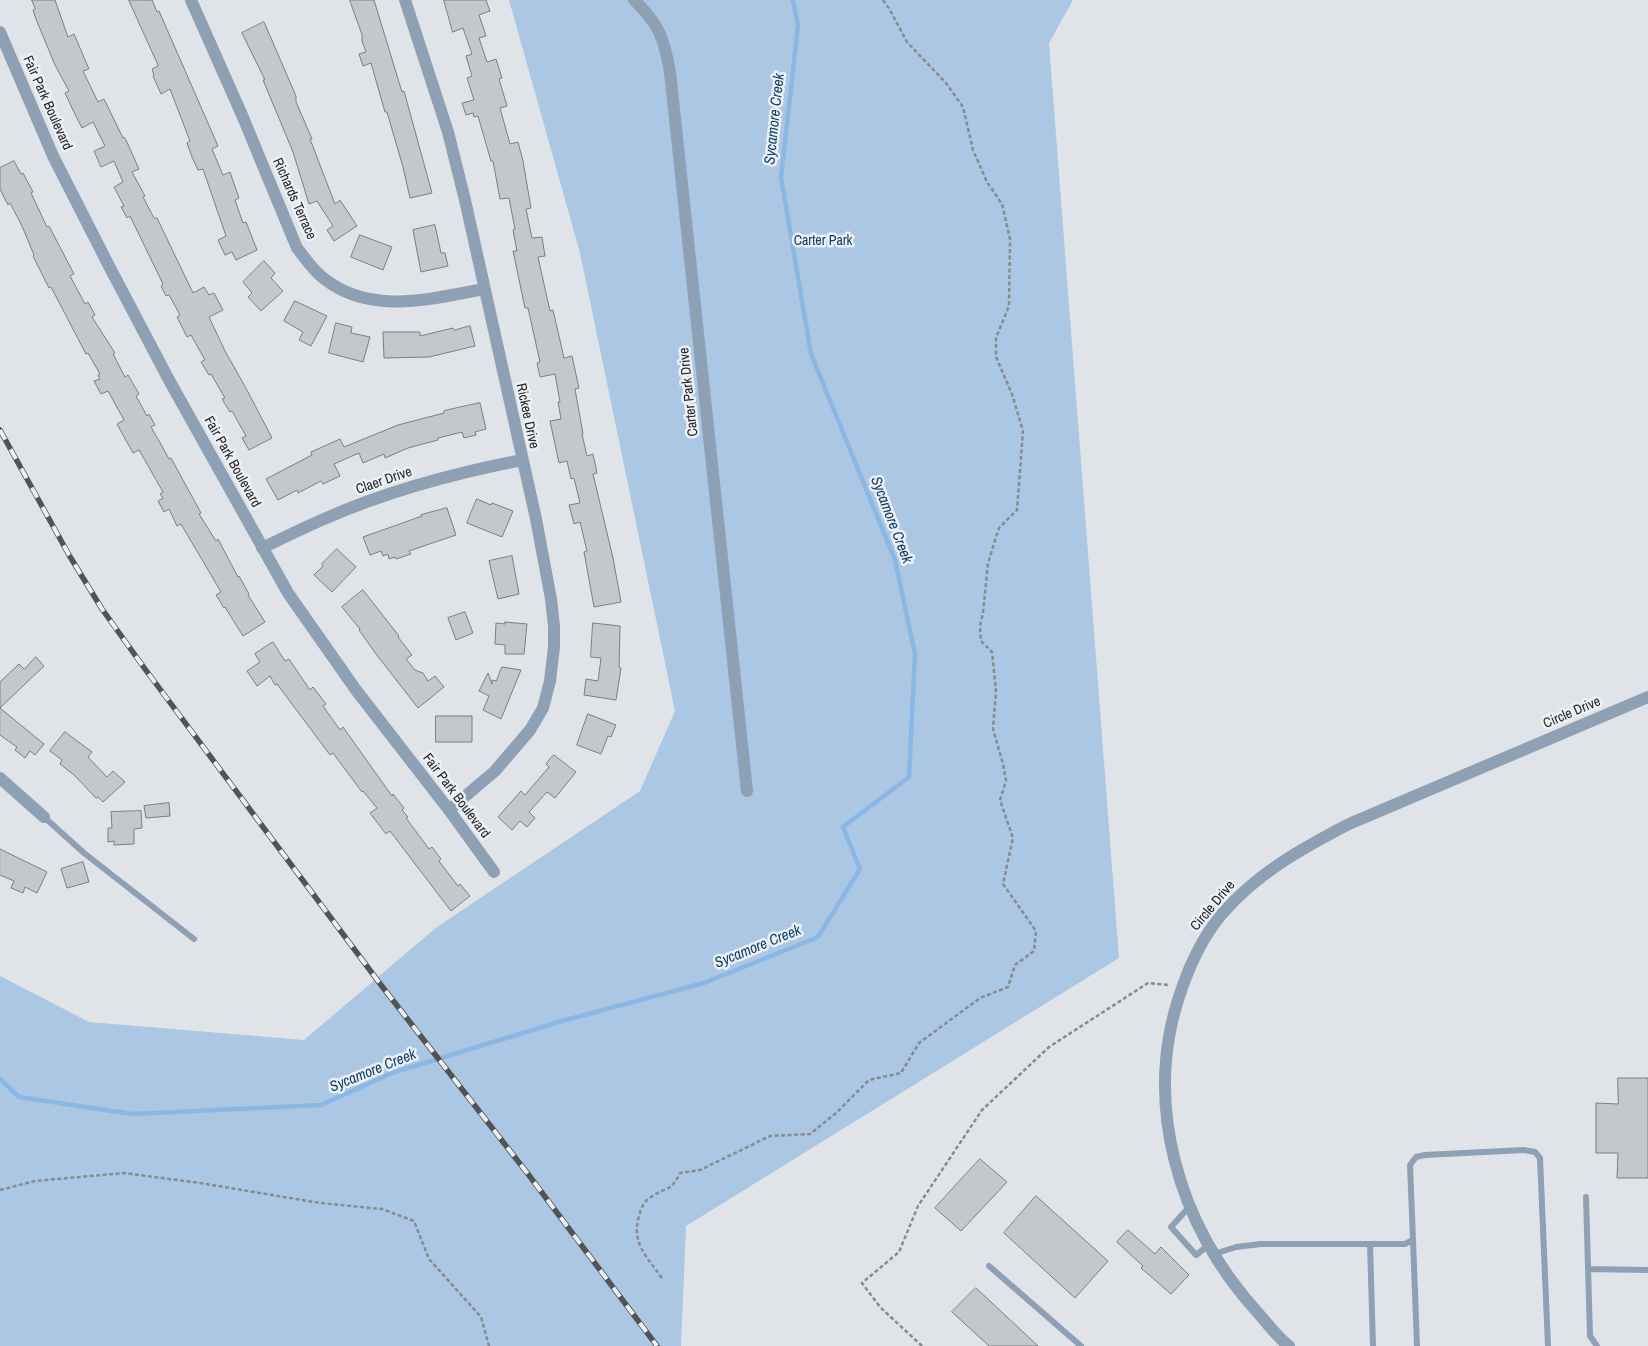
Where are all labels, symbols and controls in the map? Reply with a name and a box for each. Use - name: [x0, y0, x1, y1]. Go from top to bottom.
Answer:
- street label: Fair Park Boulevard: [19, 53, 75, 153]
- water label: Sycamore Creek: [761, 73, 789, 165]
- street label: Richards Terrace: [269, 156, 319, 242]
- park label: Carter Park: [794, 233, 852, 249]
- street label: Carter Park Drive: [676, 347, 702, 437]
- street label: Rickee Drive: [512, 382, 542, 450]
- street label: Fair Park Boulevard: [200, 414, 264, 510]
- street label: Claer Drive: [354, 464, 414, 498]
- water label: Sycamore Creek: [866, 474, 916, 566]
- street label: Circle Drive: [1541, 693, 1603, 733]
- street label: Fair Park Boulevard: [419, 750, 493, 842]
- street label: Circle Drive: [1187, 877, 1239, 935]
- water label: Sycamore Creek: [712, 922, 804, 972]
- water label: Sycamore Creek: [327, 1046, 419, 1096]

